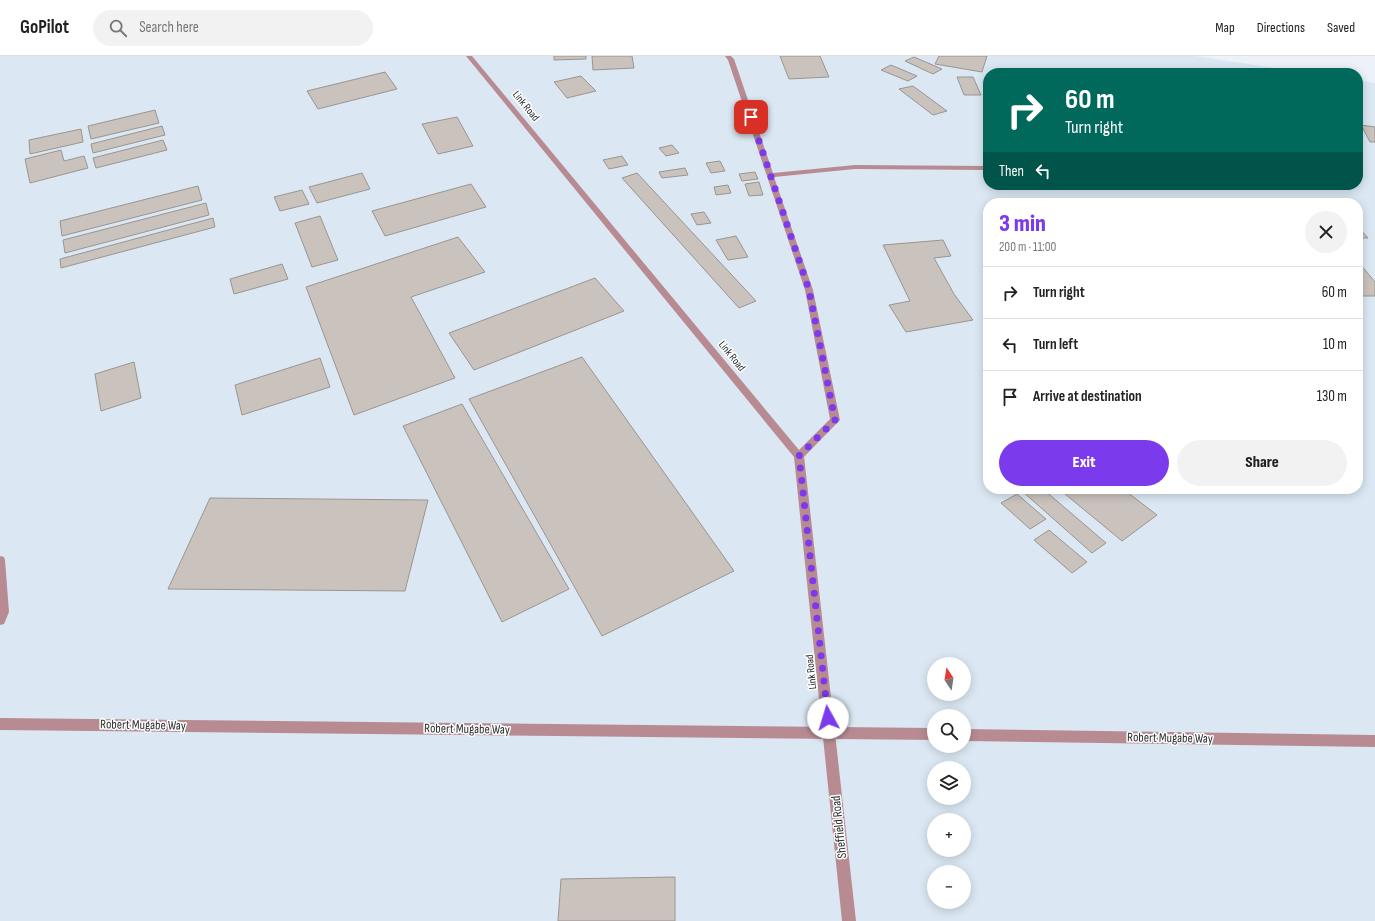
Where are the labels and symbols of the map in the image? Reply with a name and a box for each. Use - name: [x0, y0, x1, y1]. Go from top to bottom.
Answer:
- street label: Link Road: [510, 88, 542, 124]
- pin: [734, 100, 768, 134]
- street label: Link Road: [716, 338, 748, 374]
- street label: Link Road: [803, 653, 819, 690]
- north arrow: [927, 657, 971, 701]
- position arrow: [807, 697, 849, 739]
- street label: Robert Mugabe Way: [100, 716, 186, 734]
- street label: Robert Mugabe Way: [424, 720, 510, 738]
- street label: Robert Mugabe Way: [1127, 729, 1213, 747]
- street label: Sheffield Road: [828, 795, 850, 859]

